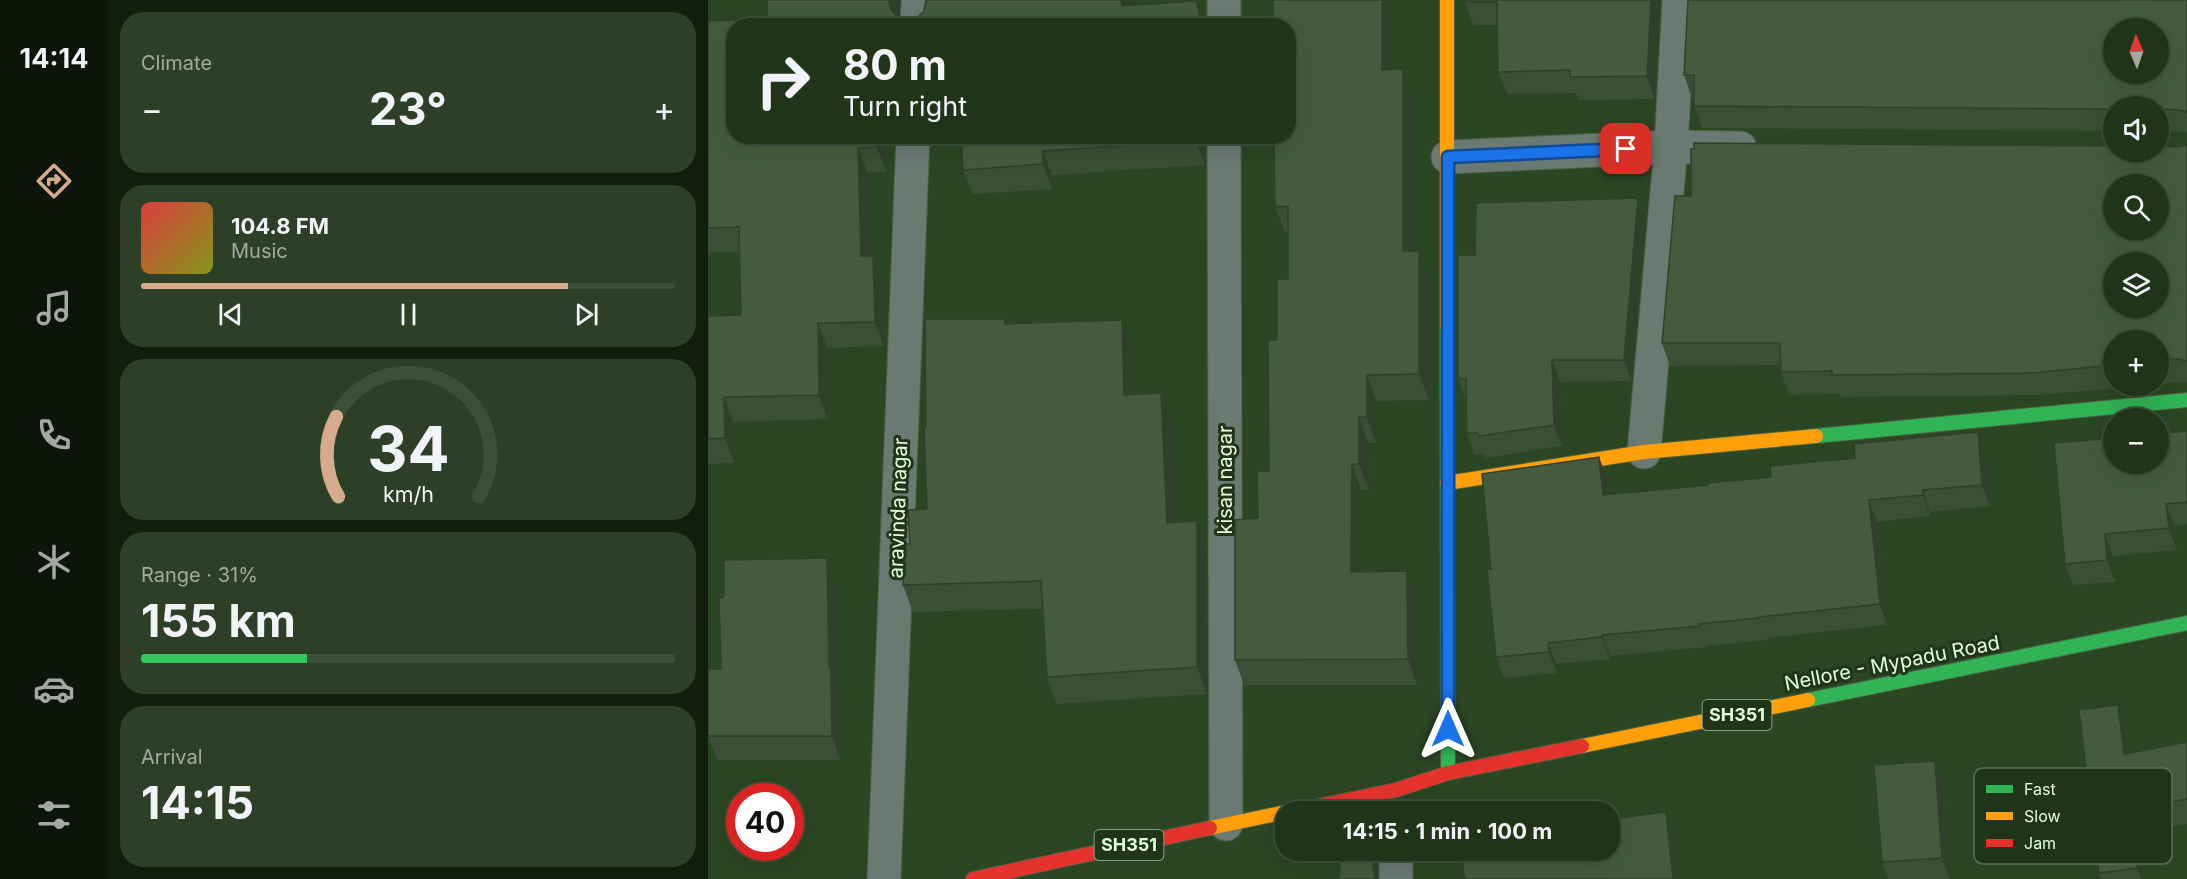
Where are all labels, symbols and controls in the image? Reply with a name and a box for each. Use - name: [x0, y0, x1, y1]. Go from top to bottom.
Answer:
- north arrow: [2103, 18, 2169, 84]
- map controls: [2103, 18, 2169, 474]
- text: 80 m: [843, 39, 947, 90]
- text: 14:14: [20, 42, 88, 75]
- icon: right: [744, 42, 822, 120]
- text: Climate: [141, 51, 212, 75]
- text: 23°: [369, 81, 447, 136]
- text: −: [141, 89, 163, 129]
- text: +: [653, 89, 675, 129]
- text: Turn right: [843, 90, 967, 123]
- button: sound: [2103, 96, 2169, 162]
- pin: [1600, 123, 1651, 174]
- icon: arrive: [1609, 132, 1642, 165]
- icon: directions: [33, 160, 75, 202]
- button: search: [2103, 174, 2169, 240]
- text: 104.8 FM: [231, 213, 329, 239]
- text: Music: [231, 239, 288, 263]
- button: layers: [2103, 252, 2169, 318]
- icon: music: [33, 287, 75, 329]
- icon: previous: [214, 298, 247, 331]
- icon: pause: [392, 298, 425, 331]
- icon: next: [570, 298, 603, 331]
- button: +: [2103, 330, 2169, 396]
- button: −: [2103, 408, 2169, 474]
- text: 34: [367, 411, 449, 486]
- icon: phone: [33, 414, 75, 456]
- street label: kisan nagar: [1213, 425, 1237, 535]
- street label: aravinda nagar: [884, 437, 912, 579]
- text: km/h: [383, 481, 433, 507]
- icon: climate: [33, 541, 75, 583]
- text: Range · 31%: [141, 563, 258, 587]
- text: 155 km: [141, 593, 296, 648]
- street label: Nellore - Mypadu Road: [1782, 630, 2002, 696]
- icon: car: [33, 668, 75, 710]
- position arrow: [1416, 697, 1480, 761]
- road number: SH351: [1702, 700, 1772, 730]
- text: Arrival: [141, 745, 203, 769]
- legend: [1974, 768, 2172, 864]
- text: 14:15: [141, 775, 254, 830]
- text: Fast: [2024, 779, 2056, 799]
- speed limit sign: 40: [726, 783, 804, 861]
- icon: filters: [33, 794, 75, 836]
- text: Slow: [2024, 806, 2061, 826]
- text: 14:15 · 1 min · 100 m: [1343, 818, 1552, 844]
- road number: SH351: [1094, 830, 1164, 860]
- text: Jam: [2024, 833, 2056, 853]

